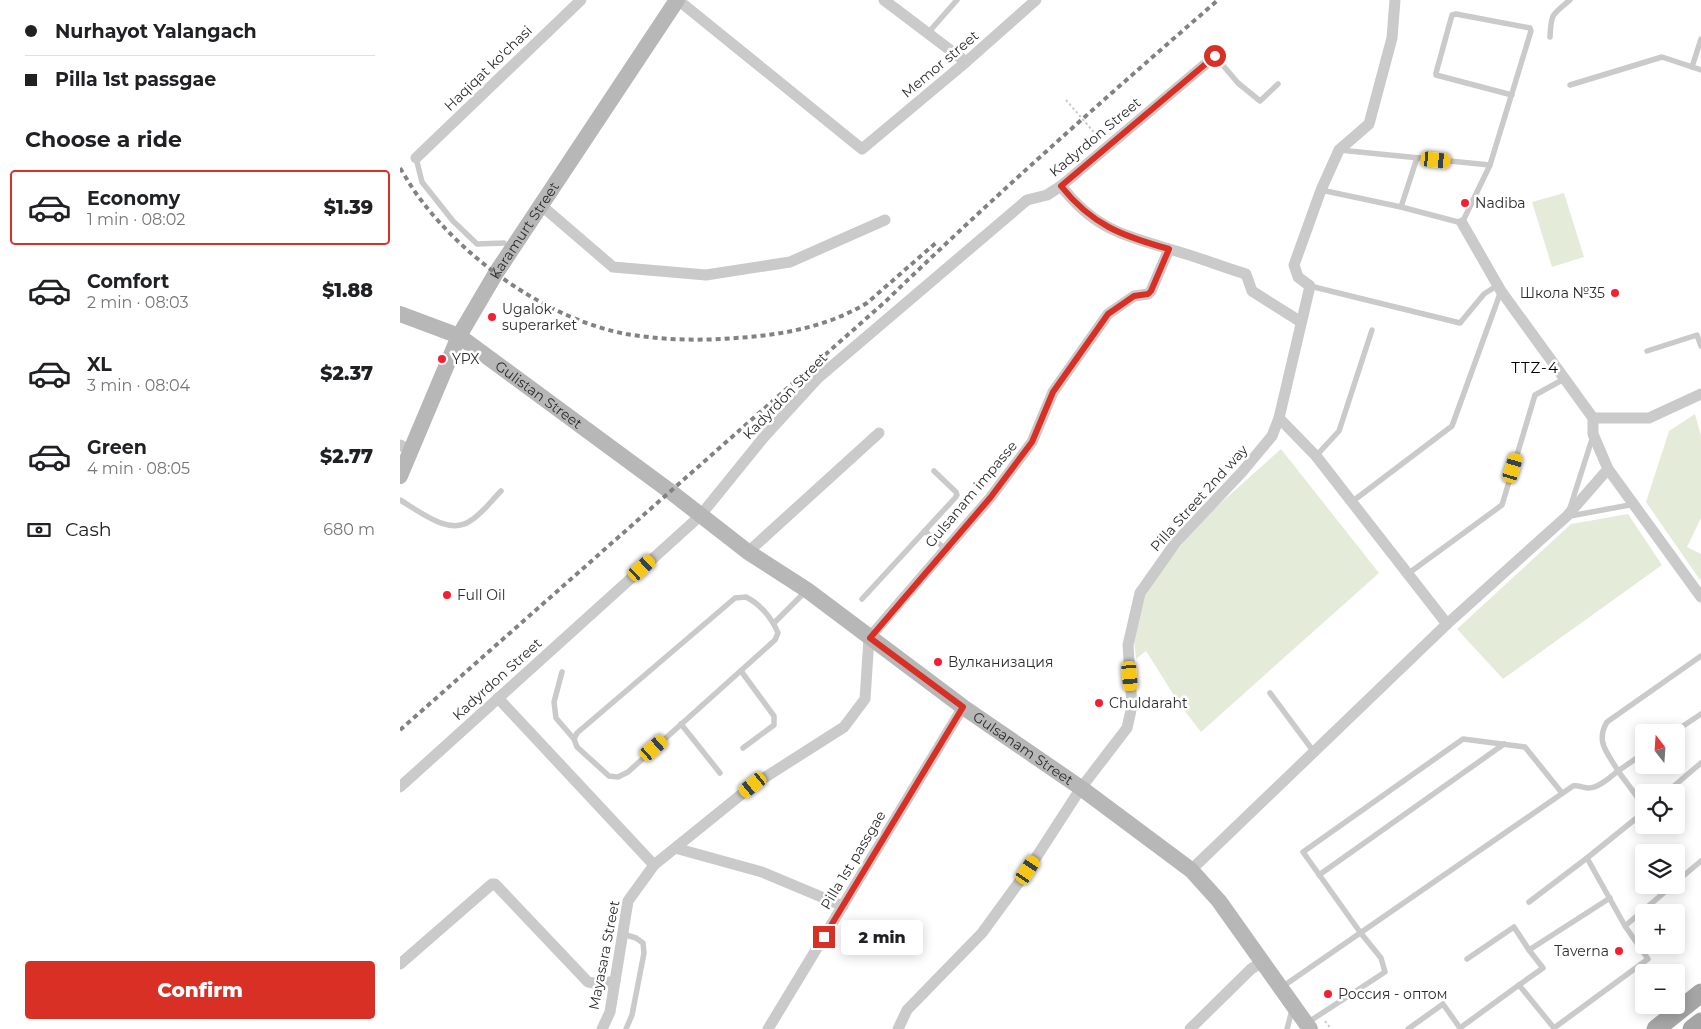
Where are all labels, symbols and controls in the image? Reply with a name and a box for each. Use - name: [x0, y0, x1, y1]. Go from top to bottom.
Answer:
- text: Nurhayot Yalangach: [55, 20, 257, 43]
- street label: Haqiqat ko'chasi: [440, 21, 536, 115]
- street label: Memor street: [898, 26, 983, 102]
- route start: [1204, 45, 1226, 67]
- text: Pilla 1st passgae: [55, 68, 216, 91]
- street label: Kadyrdon Street: [1045, 93, 1145, 181]
- text: Choose a ride: [25, 126, 182, 153]
- car: [1420, 151, 1451, 169]
- street label: Karamurt Street: [485, 178, 563, 282]
- icon: car: [27, 185, 72, 230]
- text: Economy: [87, 187, 180, 210]
- place label: Nadiba: [1475, 194, 1526, 212]
- text: $1.39: [324, 196, 373, 219]
- marker: Nadiba: [1459, 197, 1471, 209]
- text: 1 min · 08:02: [87, 210, 185, 229]
- icon: car: [27, 268, 72, 313]
- text: Comfort: [87, 270, 169, 293]
- text: $1.88: [322, 279, 373, 302]
- place label: Школа №35: [1520, 284, 1605, 302]
- marker: Школа №35: [1609, 287, 1621, 299]
- text: 2 min · 08:03: [87, 293, 188, 312]
- place label: Ugalok superarket: [502, 300, 578, 334]
- marker: Ugalok superarket: [486, 311, 498, 323]
- street label: Kadyrdon Street: [739, 348, 831, 443]
- place label: YPX: [452, 350, 480, 368]
- icon: car: [27, 351, 72, 396]
- text: XL: [87, 353, 112, 376]
- marker: YPX: [436, 353, 448, 365]
- street label: Gulistan Street: [492, 357, 586, 433]
- district label: TTZ-4: [1511, 358, 1559, 377]
- text: $2.37: [320, 362, 373, 385]
- text: 3 min · 08:04: [87, 376, 190, 395]
- icon: car: [27, 434, 72, 479]
- text: Green: [87, 436, 147, 459]
- street label: Gulsanam impasse: [921, 437, 1021, 551]
- street label: Pilla Street 2nd way: [1146, 441, 1252, 555]
- text: $2.77: [320, 445, 373, 468]
- car: [1501, 451, 1524, 485]
- text: 4 min · 08:05: [87, 459, 190, 478]
- icon: cash: [25, 516, 53, 544]
- text: Cash: [65, 518, 112, 541]
- text: 680 m: [323, 520, 375, 539]
- car: [625, 552, 658, 584]
- place label: Full Oil: [457, 586, 506, 604]
- marker: Full Oil: [441, 589, 453, 601]
- street label: Kadyrdon Street: [449, 634, 546, 724]
- place label: Вулканизация: [948, 653, 1053, 671]
- marker: Вулканизация: [932, 656, 944, 668]
- car: [1121, 660, 1138, 692]
- place label: Chuldaraht: [1109, 694, 1188, 712]
- marker: Chuldaraht: [1093, 697, 1105, 709]
- street label: Gulsanam Street: [970, 708, 1077, 789]
- north arrow: [1635, 724, 1685, 774]
- map controls: [1635, 724, 1685, 1014]
- car: [637, 732, 670, 764]
- car: [736, 770, 769, 800]
- button: locate: [1635, 784, 1685, 834]
- street label: Pilla 1st passgae: [816, 807, 890, 913]
- button: layers: [1635, 844, 1685, 894]
- car: [1013, 853, 1042, 887]
- street label: Mayasara Street: [585, 898, 624, 1011]
- button: +: [1635, 904, 1685, 954]
- callout: 2 min: [842, 920, 924, 954]
- route end: [813, 926, 835, 948]
- text: 2 min: [858, 928, 906, 947]
- place label: Taverna: [1554, 942, 1609, 960]
- marker: Taverna: [1613, 945, 1625, 957]
- button: Confirm: [25, 961, 375, 1019]
- button: −: [1635, 964, 1685, 1014]
- place label: Россия - оптом: [1338, 985, 1448, 1003]
- marker: Россия - оптом: [1322, 988, 1334, 1000]

